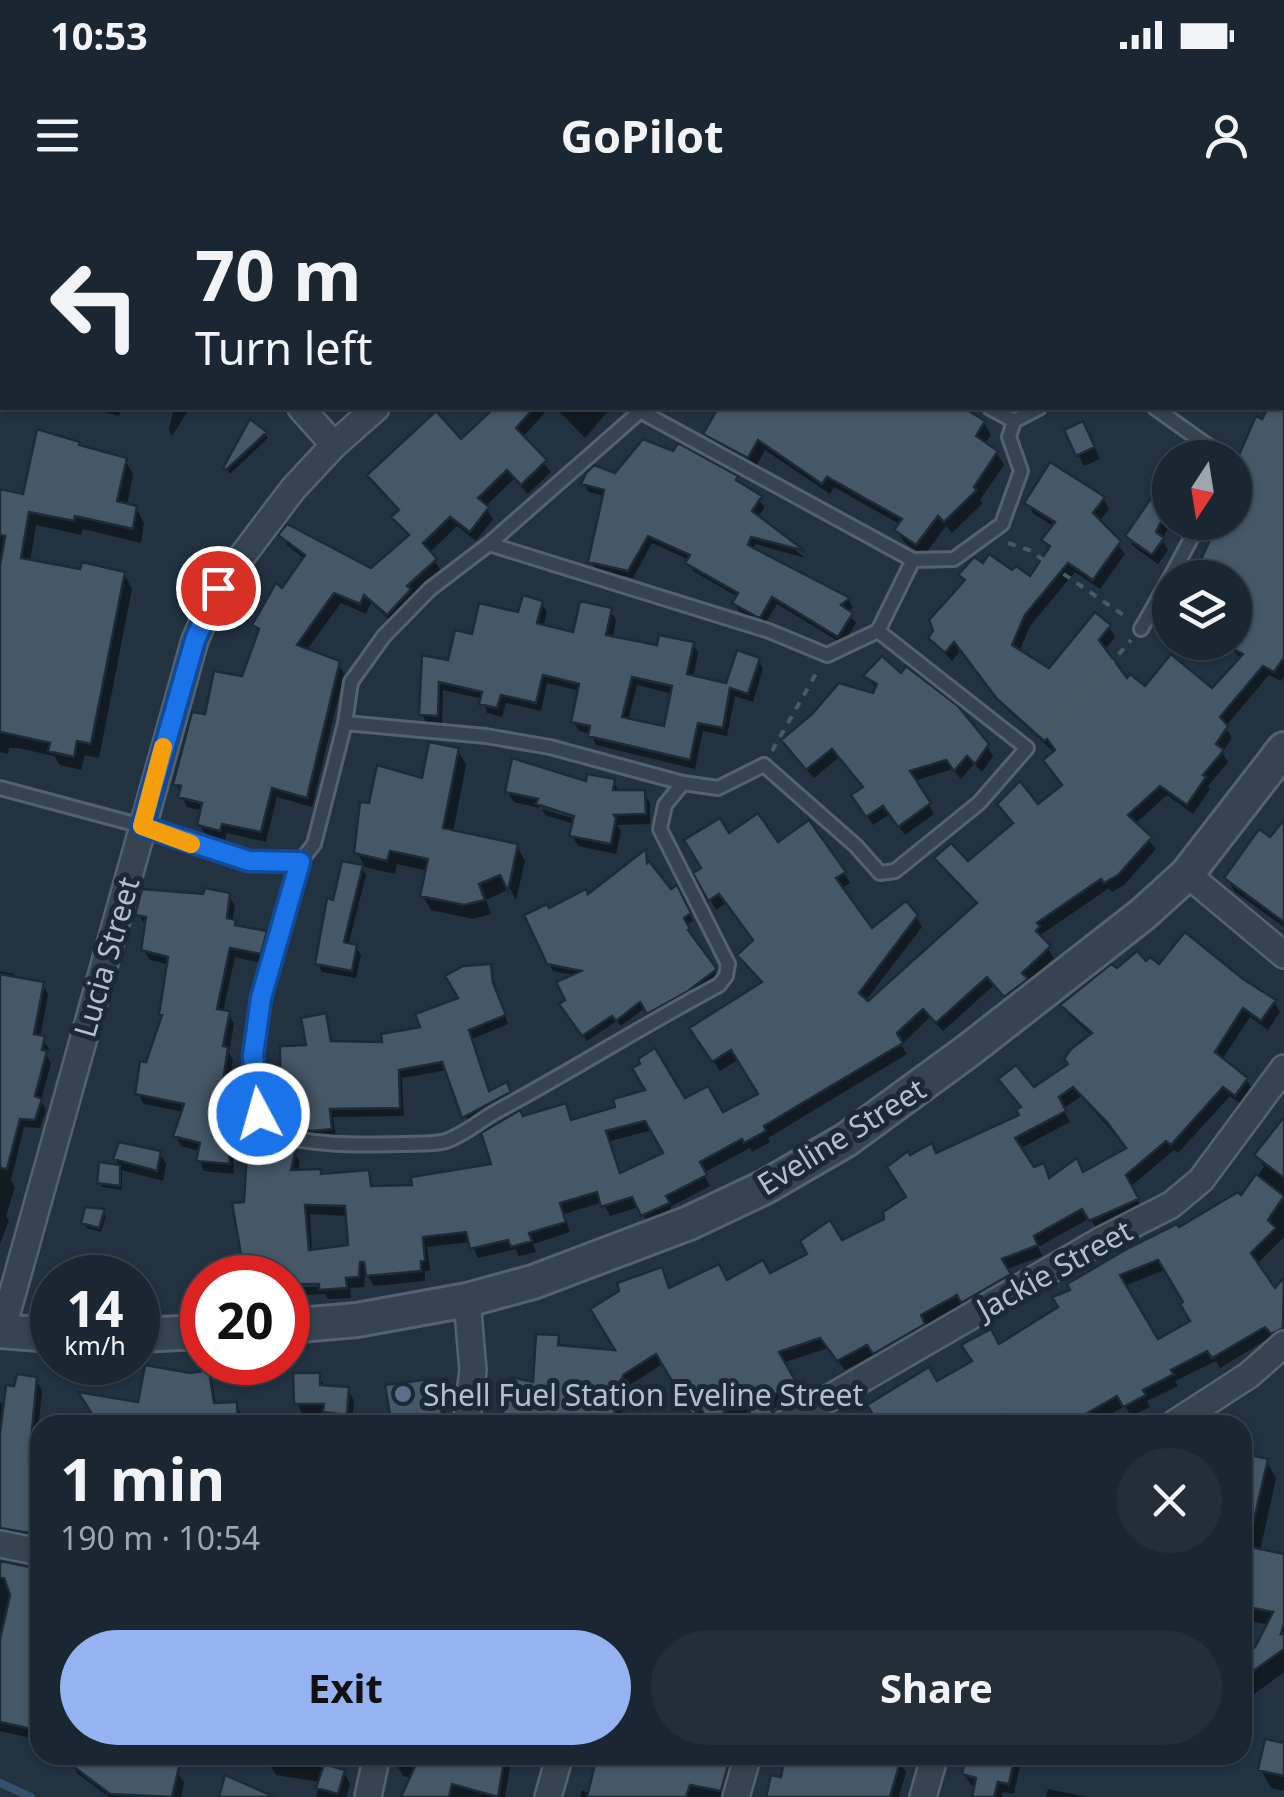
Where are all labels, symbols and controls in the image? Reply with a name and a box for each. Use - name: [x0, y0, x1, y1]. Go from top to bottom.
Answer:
- text: 10:53: [50, 9, 148, 61]
- text: GoPilot: [560, 105, 724, 166]
- icon: menu: [30, 108, 85, 163]
- icon: person: [1199, 108, 1254, 163]
- text: 70 m: [195, 226, 362, 322]
- icon: left: [30, 240, 160, 370]
- text: Turn left: [195, 317, 372, 378]
- north arrow: [1152, 440, 1252, 540]
- map controls: [1152, 440, 1252, 660]
- pin: [176, 546, 261, 631]
- button: layers: [1152, 560, 1252, 660]
- icon: arrive: [191, 561, 246, 616]
- street label: Lucia Street: [64, 872, 148, 1042]
- position arrow: [207, 1062, 311, 1166]
- street label: Eveline Street: [749, 1068, 933, 1204]
- street label: Jackie Street: [966, 1209, 1139, 1330]
- speed limit sign: 20: [180, 1255, 310, 1385]
- text: 14: [66, 1274, 124, 1342]
- text: km/h: [64, 1328, 126, 1362]
- place label: Shell Fuel Station Eveline Street: [423, 1374, 863, 1415]
- marker: Shell Fuel Station Eveline Street: [392, 1383, 414, 1405]
- text: 1 min: [60, 1437, 225, 1519]
- button: close: [1117, 1448, 1222, 1553]
- text: 190 m · 10:54: [60, 1516, 260, 1559]
- button: Exit: [60, 1630, 631, 1745]
- button: Share: [651, 1630, 1222, 1745]

